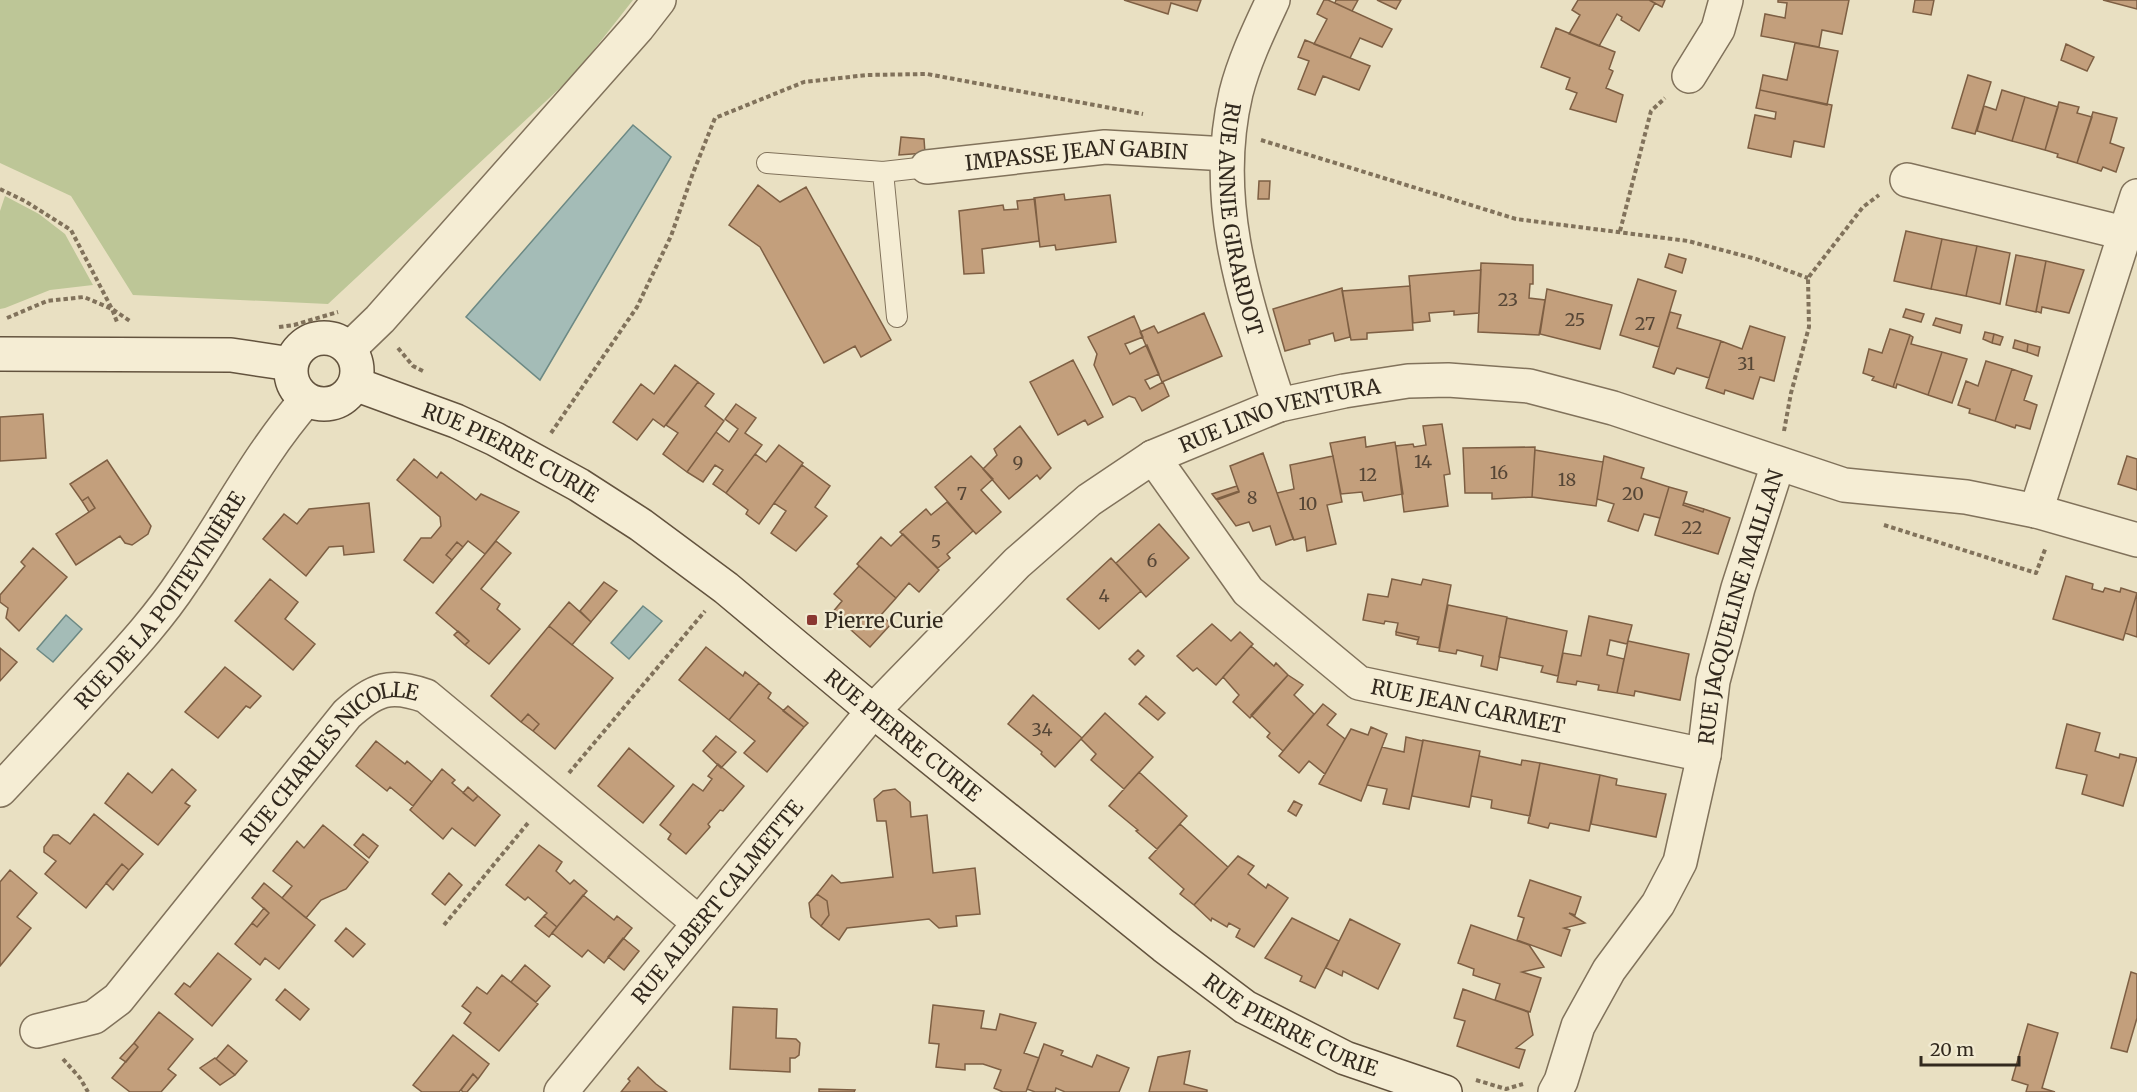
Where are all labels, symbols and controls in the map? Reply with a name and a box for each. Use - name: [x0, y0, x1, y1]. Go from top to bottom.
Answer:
- street label: RUE ANNIE GIRARDOT: [1214, 100, 1270, 339]
- street label: IMPASSE JEAN GABIN: [963, 133, 1188, 176]
- house number: 23: [1498, 288, 1518, 311]
- house number: 25: [1565, 308, 1585, 331]
- house number: 27: [1635, 312, 1655, 335]
- house number: 31: [1737, 352, 1755, 375]
- street label: RUE LINO VENTURA: [1175, 372, 1382, 458]
- street label: RUE PIERRE CURIE: [419, 396, 605, 508]
- house number: 14: [1414, 450, 1432, 473]
- house number: 9: [1013, 451, 1023, 474]
- house number: 16: [1490, 461, 1508, 484]
- house number: 12: [1359, 463, 1377, 486]
- street label: RUE JACQUELINE MAILLAN: [1692, 466, 1789, 746]
- house number: 18: [1558, 468, 1576, 491]
- house number: 7: [957, 482, 967, 505]
- house number: 20: [1622, 482, 1644, 505]
- street label: RUE DE LA POITEVINIÈRE: [69, 485, 251, 714]
- house number: 8: [1247, 486, 1257, 509]
- house number: 10: [1299, 492, 1317, 515]
- house number: 22: [1681, 516, 1703, 539]
- house number: 5: [931, 530, 941, 553]
- house number: 6: [1147, 549, 1158, 572]
- house number: 4: [1098, 584, 1110, 607]
- place label: Pierre Curie: [824, 607, 943, 634]
- marker: Pierre Curie: [805, 613, 819, 627]
- street label: RUE PIERRE CURIE: [819, 663, 988, 807]
- street label: RUE JEAN CARMET: [1369, 672, 1568, 739]
- street label: RUE CHARLES NICOLLE: [234, 676, 422, 850]
- house number: 34: [1031, 718, 1053, 741]
- street label: RUE ALBERT CALMETTE: [625, 794, 809, 1009]
- street label: RUE PIERRE CURIE: [1198, 967, 1382, 1082]
- scale bar: [1921, 1029, 2018, 1067]
- text: 20 m: [1930, 1038, 1974, 1061]

